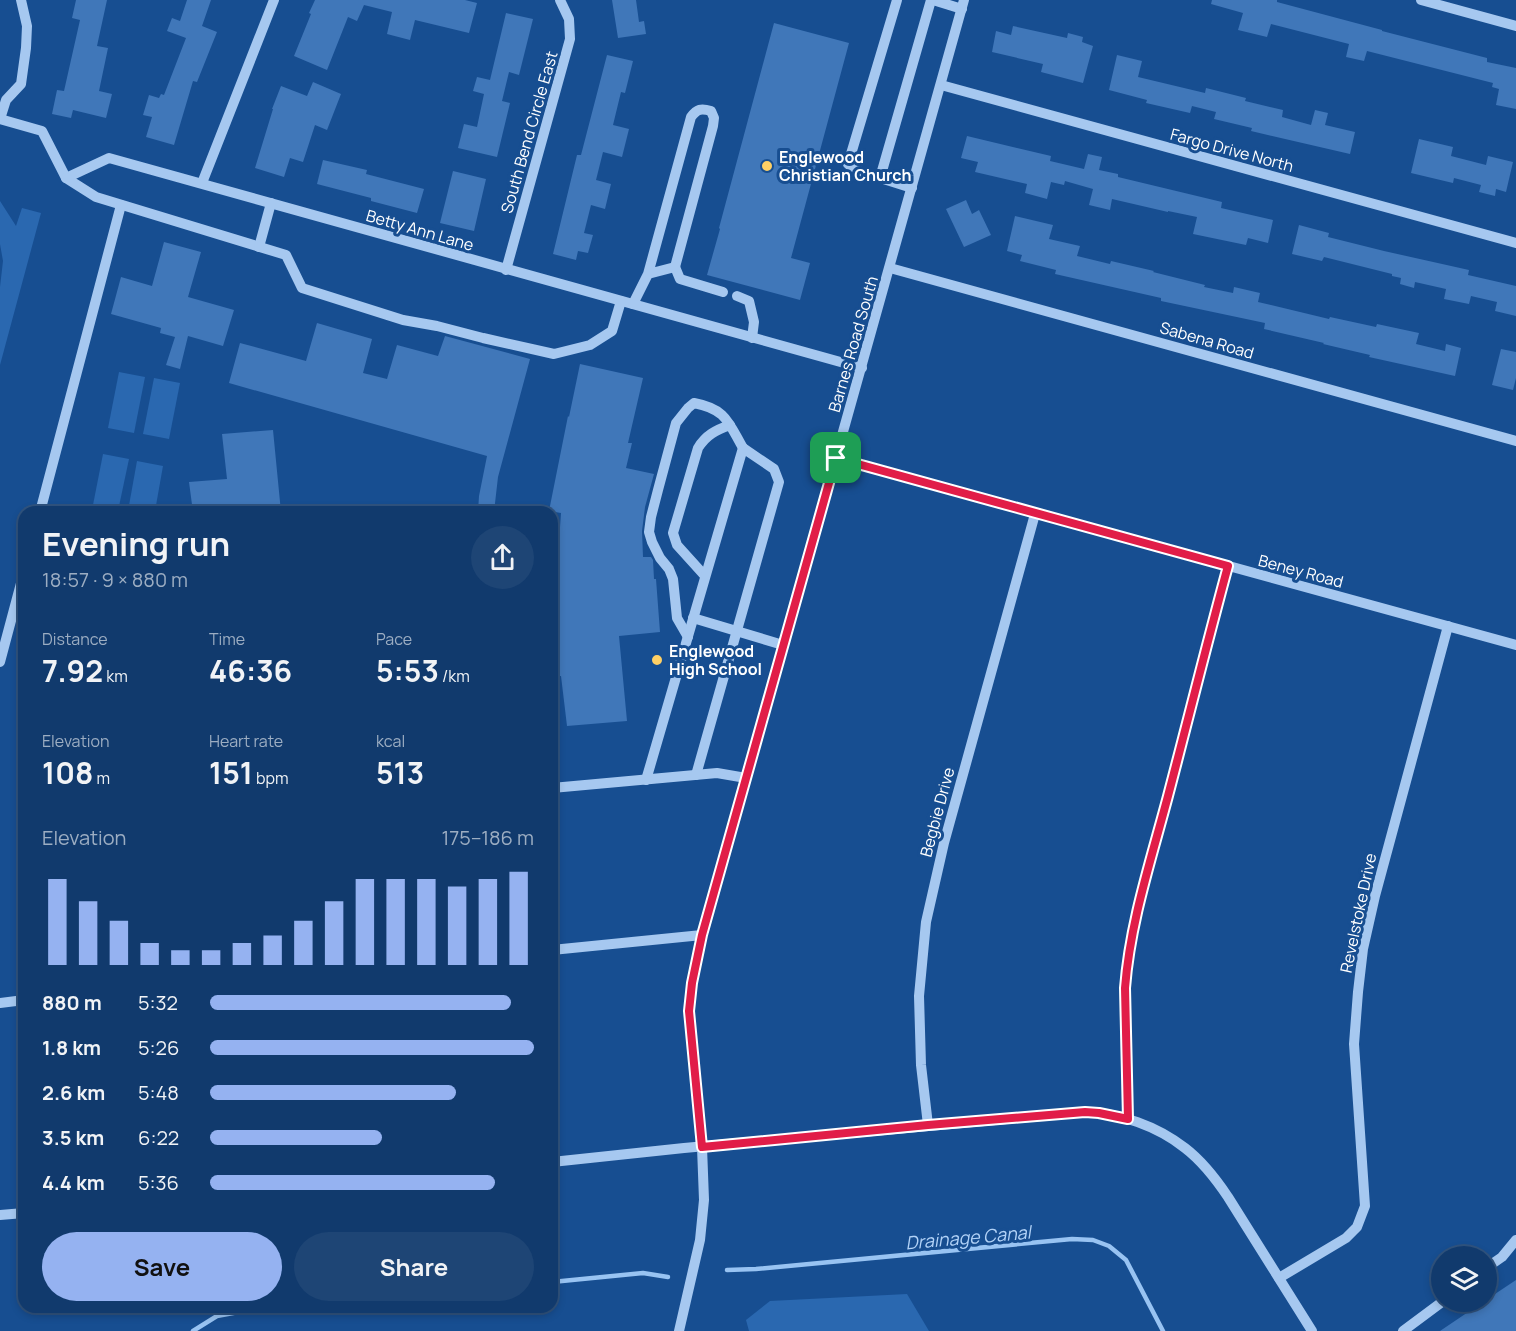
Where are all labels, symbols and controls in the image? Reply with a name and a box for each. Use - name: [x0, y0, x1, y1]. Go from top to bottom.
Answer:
- street label: South Bend Circle East: [495, 48, 563, 216]
- street label: Fargo Drive North: [1168, 123, 1296, 177]
- place label: Englewood Christian Church: [779, 146, 911, 186]
- marker: Englewood Christian Church: [760, 159, 774, 173]
- street label: Betty Ann Lane: [364, 204, 476, 256]
- street label: Barnes Road South: [823, 273, 883, 415]
- street label: Sabena Road: [1157, 316, 1257, 364]
- pin: [810, 432, 861, 483]
- icon: arrive: [819, 441, 852, 474]
- text: Evening run: [42, 521, 230, 566]
- button: share: [471, 526, 534, 589]
- street label: Beney Road: [1256, 549, 1346, 593]
- text: 18:57 · 9 × 880 m: [42, 566, 188, 593]
- text: Distance: [42, 628, 108, 650]
- text: Time: [209, 628, 245, 650]
- text: Pace: [376, 628, 412, 650]
- place label: Englewood High School: [669, 640, 762, 680]
- text: 7.92: [42, 650, 103, 691]
- text: 46:36: [209, 650, 292, 691]
- text: 5:53: [376, 650, 439, 691]
- marker: Englewood High School: [650, 653, 664, 667]
- text: km: [103, 665, 128, 687]
- text: /km: [439, 665, 470, 687]
- text: Elevation: [42, 730, 110, 752]
- text: Heart rate: [209, 730, 283, 752]
- text: kcal: [376, 730, 405, 752]
- text: 108: [42, 752, 93, 793]
- text: 151: [209, 752, 253, 793]
- text: 513: [376, 752, 424, 793]
- street label: Begbie Drive: [914, 765, 960, 859]
- text: m: [93, 767, 110, 789]
- text: bpm: [253, 767, 289, 789]
- text: Elevation: [42, 824, 126, 851]
- text: 175–186 m: [441, 824, 534, 851]
- street label: Revelstoke Drive: [1335, 851, 1381, 975]
- text: 880 m: [42, 989, 102, 1016]
- text: 5:32: [138, 989, 178, 1016]
- text: 1.8 km: [42, 1034, 101, 1061]
- text: 5:26: [138, 1034, 179, 1061]
- text: 2.6 km: [42, 1079, 105, 1106]
- text: 5:48: [138, 1079, 179, 1106]
- text: 3.5 km: [42, 1124, 104, 1151]
- text: 6:22: [138, 1124, 179, 1151]
- text: 4.4 km: [42, 1169, 105, 1196]
- text: 5:36: [138, 1169, 179, 1196]
- water label: Drainage Canal: [904, 1219, 1034, 1254]
- button: Save: [42, 1232, 282, 1301]
- button: Share: [294, 1232, 534, 1301]
- map controls: [1431, 1246, 1497, 1312]
- button: layers: [1431, 1246, 1497, 1312]

